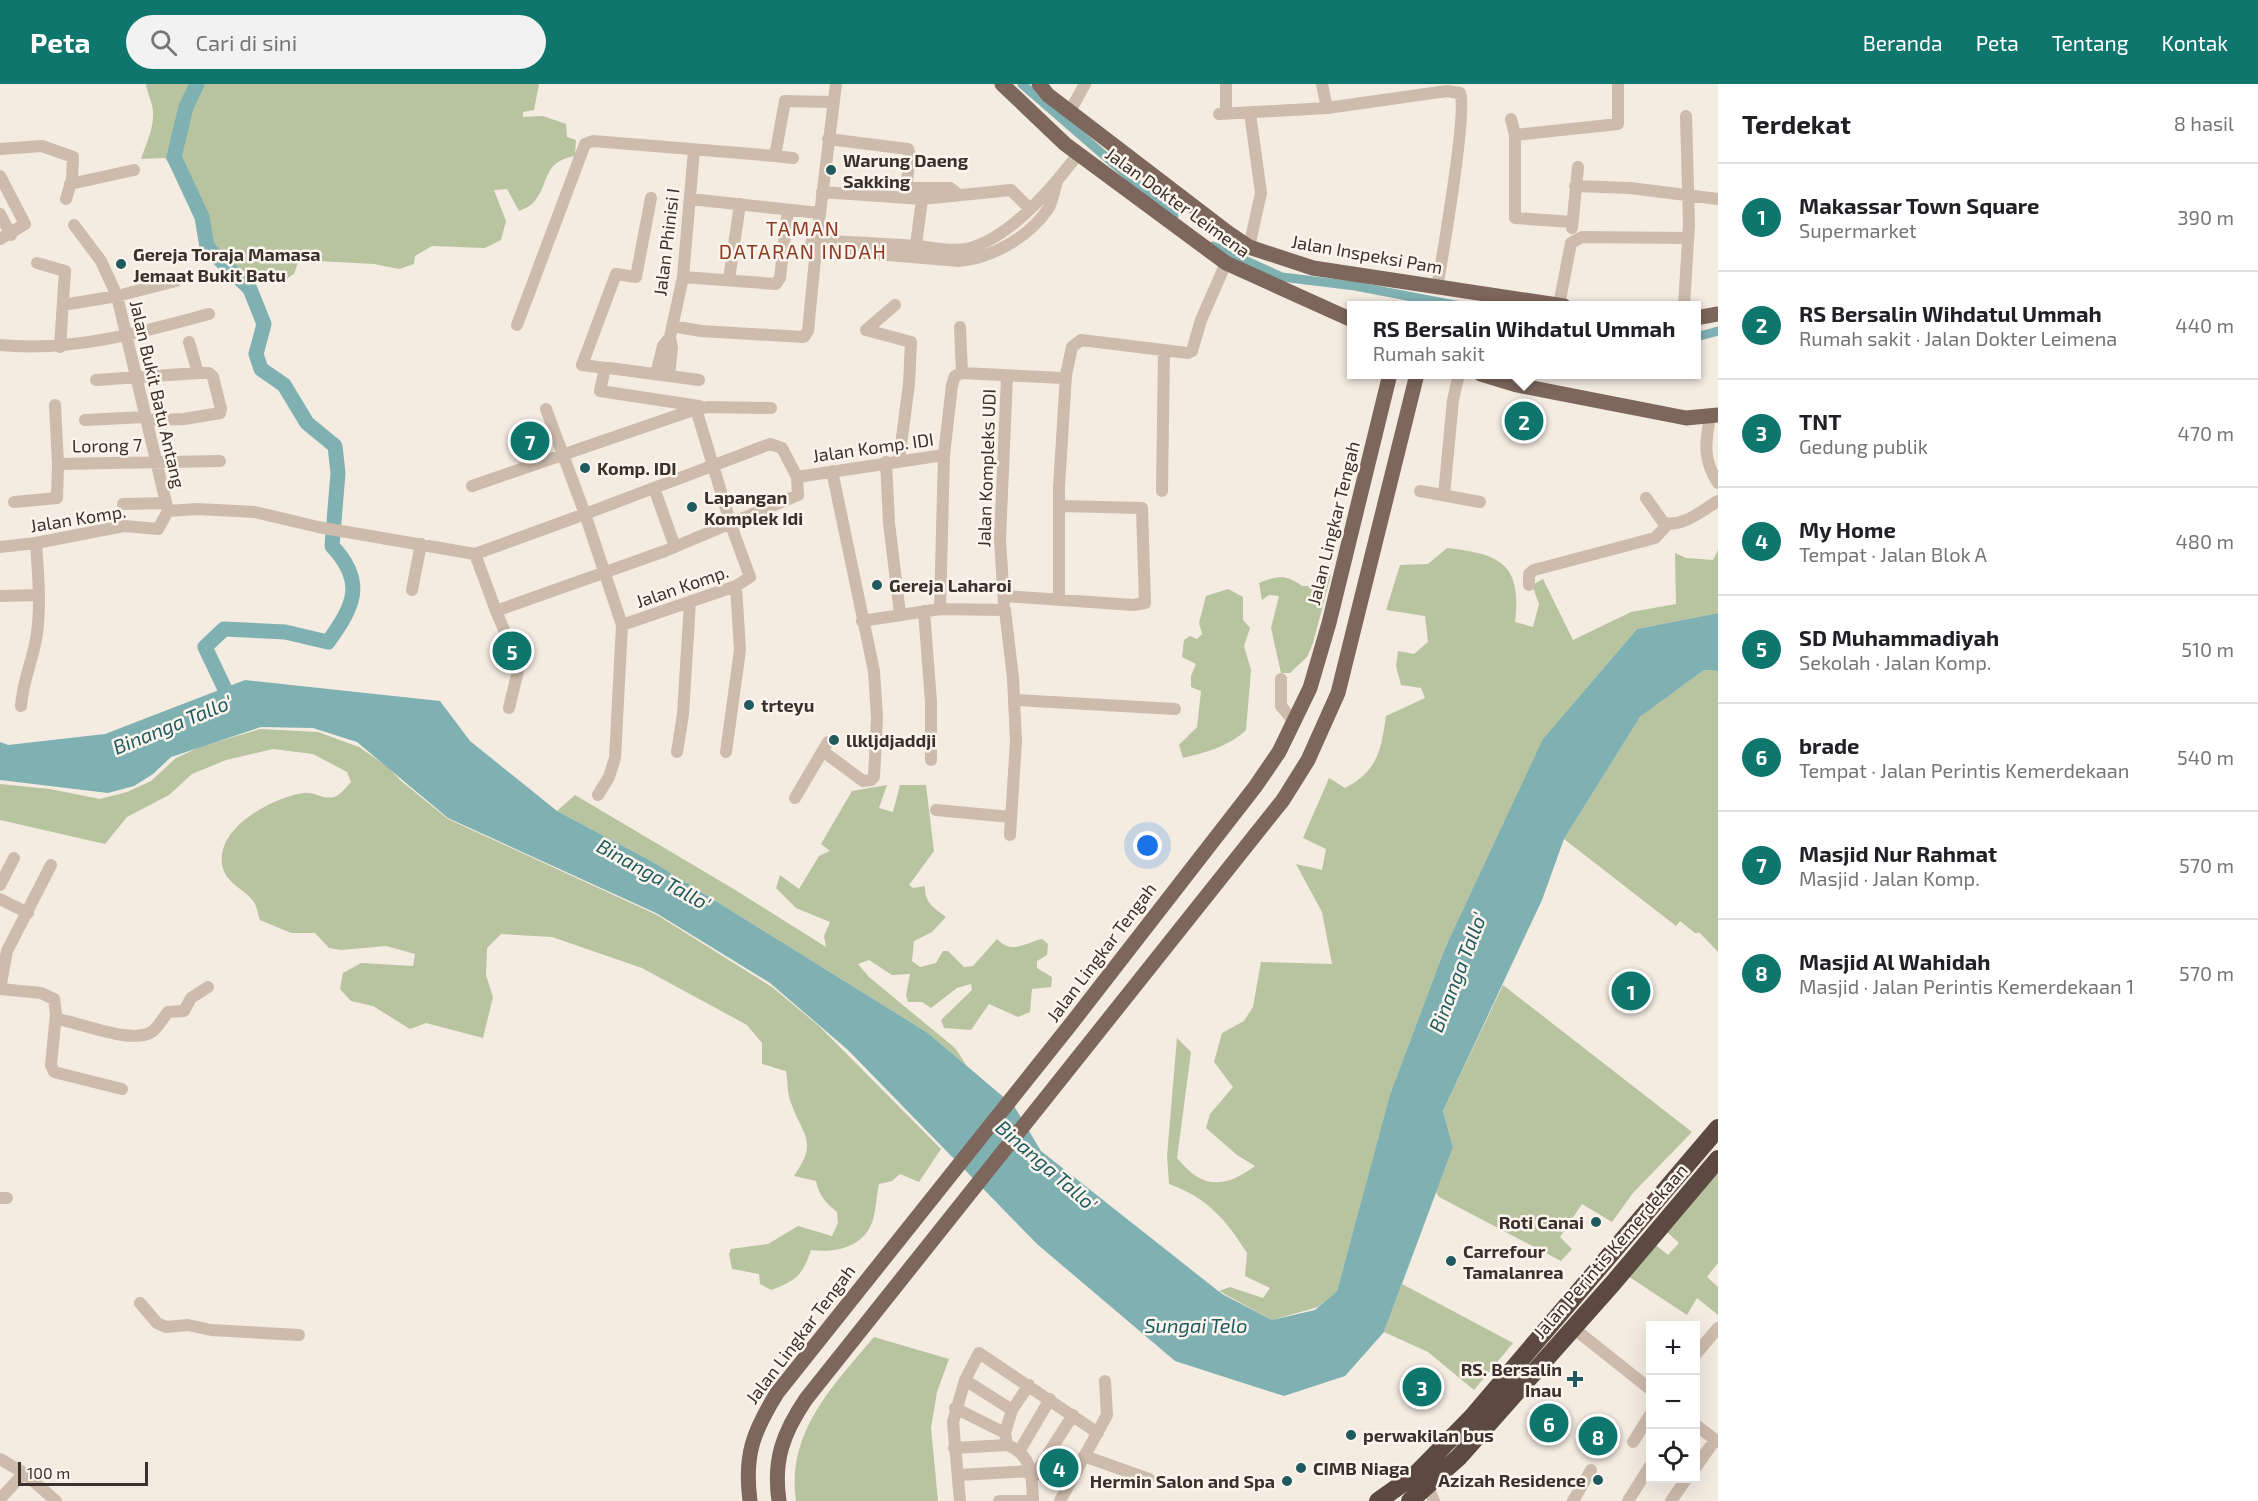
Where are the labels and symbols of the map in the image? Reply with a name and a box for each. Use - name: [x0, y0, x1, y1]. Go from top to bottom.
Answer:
- street label: Jalan Dokter Leimena: [1101, 142, 1255, 262]
- place label: Warung Daeng Sakking: [843, 149, 969, 192]
- marker: Warung Daeng Sakking: [824, 163, 838, 177]
- street label: Jalan Phinisi I: [648, 187, 684, 297]
- district label: TAMAN DATARAN INDAH: [719, 216, 887, 263]
- street label: Jalan Inspeksi Pam: [1290, 230, 1444, 278]
- place label: Gereja Toraja Mamasa Jemaat Bukit Batu: [133, 243, 321, 286]
- marker: Gereja Toraja Mamasa Jemaat Bukit Batu: [114, 257, 128, 271]
- street label: Jalan Bukit Batu Antang: [126, 298, 190, 490]
- street label: Jalan Kompleks UDI: [972, 388, 1000, 548]
- pin: 2: [1504, 398, 1544, 444]
- pin: 7: [510, 418, 550, 464]
- street label: Jalan Komp. IDI: [811, 428, 935, 466]
- street label: Lorong 7: [72, 433, 142, 457]
- street label: Jalan Lingkar Tengah: [1302, 439, 1364, 607]
- place label: Komp. IDI: [597, 457, 676, 479]
- marker: Komp. IDI: [578, 461, 592, 475]
- place label: Lapangan Komplek Idi: [704, 486, 803, 529]
- street label: Jalan Komp.: [29, 500, 127, 536]
- marker: Lapangan Komplek Idi: [685, 500, 699, 514]
- street label: Jalan Komp.: [633, 560, 731, 612]
- place label: Gereja Laharoi: [889, 574, 1012, 596]
- marker: Gereja Laharoi: [870, 578, 884, 592]
- pin: 5: [492, 628, 532, 674]
- water label: Binanga Tallo': [109, 689, 235, 759]
- place label: trteyu: [761, 694, 814, 716]
- marker: trteyu: [742, 698, 756, 712]
- place label: llkljdjaddji: [846, 729, 936, 751]
- marker: llkljdjaddji: [827, 733, 841, 747]
- your location: [1133, 831, 1162, 860]
- water label: Binanga Tallo': [593, 833, 715, 915]
- street label: Jalan Lingkar Tengah: [1042, 878, 1160, 1026]
- water label: Binanga Tallo': [1423, 909, 1491, 1035]
- pin: 1: [1612, 968, 1650, 1014]
- water label: Binanga Tallo': [991, 1115, 1103, 1215]
- street label: Jalan Perintis Kemerdekaan: [1528, 1159, 1692, 1343]
- place label: Roti Canai: [1499, 1211, 1584, 1233]
- marker: Roti Canai: [1589, 1215, 1603, 1229]
- place label: Carrefour Tamalanrea: [1463, 1240, 1564, 1283]
- marker: Carrefour Tamalanrea: [1444, 1254, 1458, 1268]
- street label: Jalan Lingkar Tengah: [741, 1260, 859, 1408]
- water label: Sungai Telo: [1144, 1313, 1248, 1337]
- place label: RS. Bersalin Inau: [1461, 1358, 1562, 1401]
- pin: 3: [1402, 1364, 1442, 1410]
- marker: RS. Bersalin Inau: [1566, 1370, 1584, 1388]
- pin: 6: [1530, 1400, 1568, 1446]
- pin: 8: [1578, 1414, 1618, 1458]
- place label: perwakilan bus: [1363, 1424, 1494, 1446]
- marker: perwakilan bus: [1344, 1428, 1358, 1442]
- pin: 4: [1040, 1446, 1078, 1490]
- place label: CIMB Niaga: [1313, 1457, 1410, 1479]
- scale bar: [18, 1459, 148, 1486]
- marker: CIMB Niaga: [1294, 1461, 1308, 1475]
- place label: Azizah Residence: [1438, 1469, 1586, 1491]
- place label: Hermin Salon and Spa: [1090, 1470, 1275, 1492]
- marker: Azizah Residence: [1591, 1473, 1605, 1487]
- marker: Hermin Salon and Spa: [1280, 1474, 1294, 1488]

